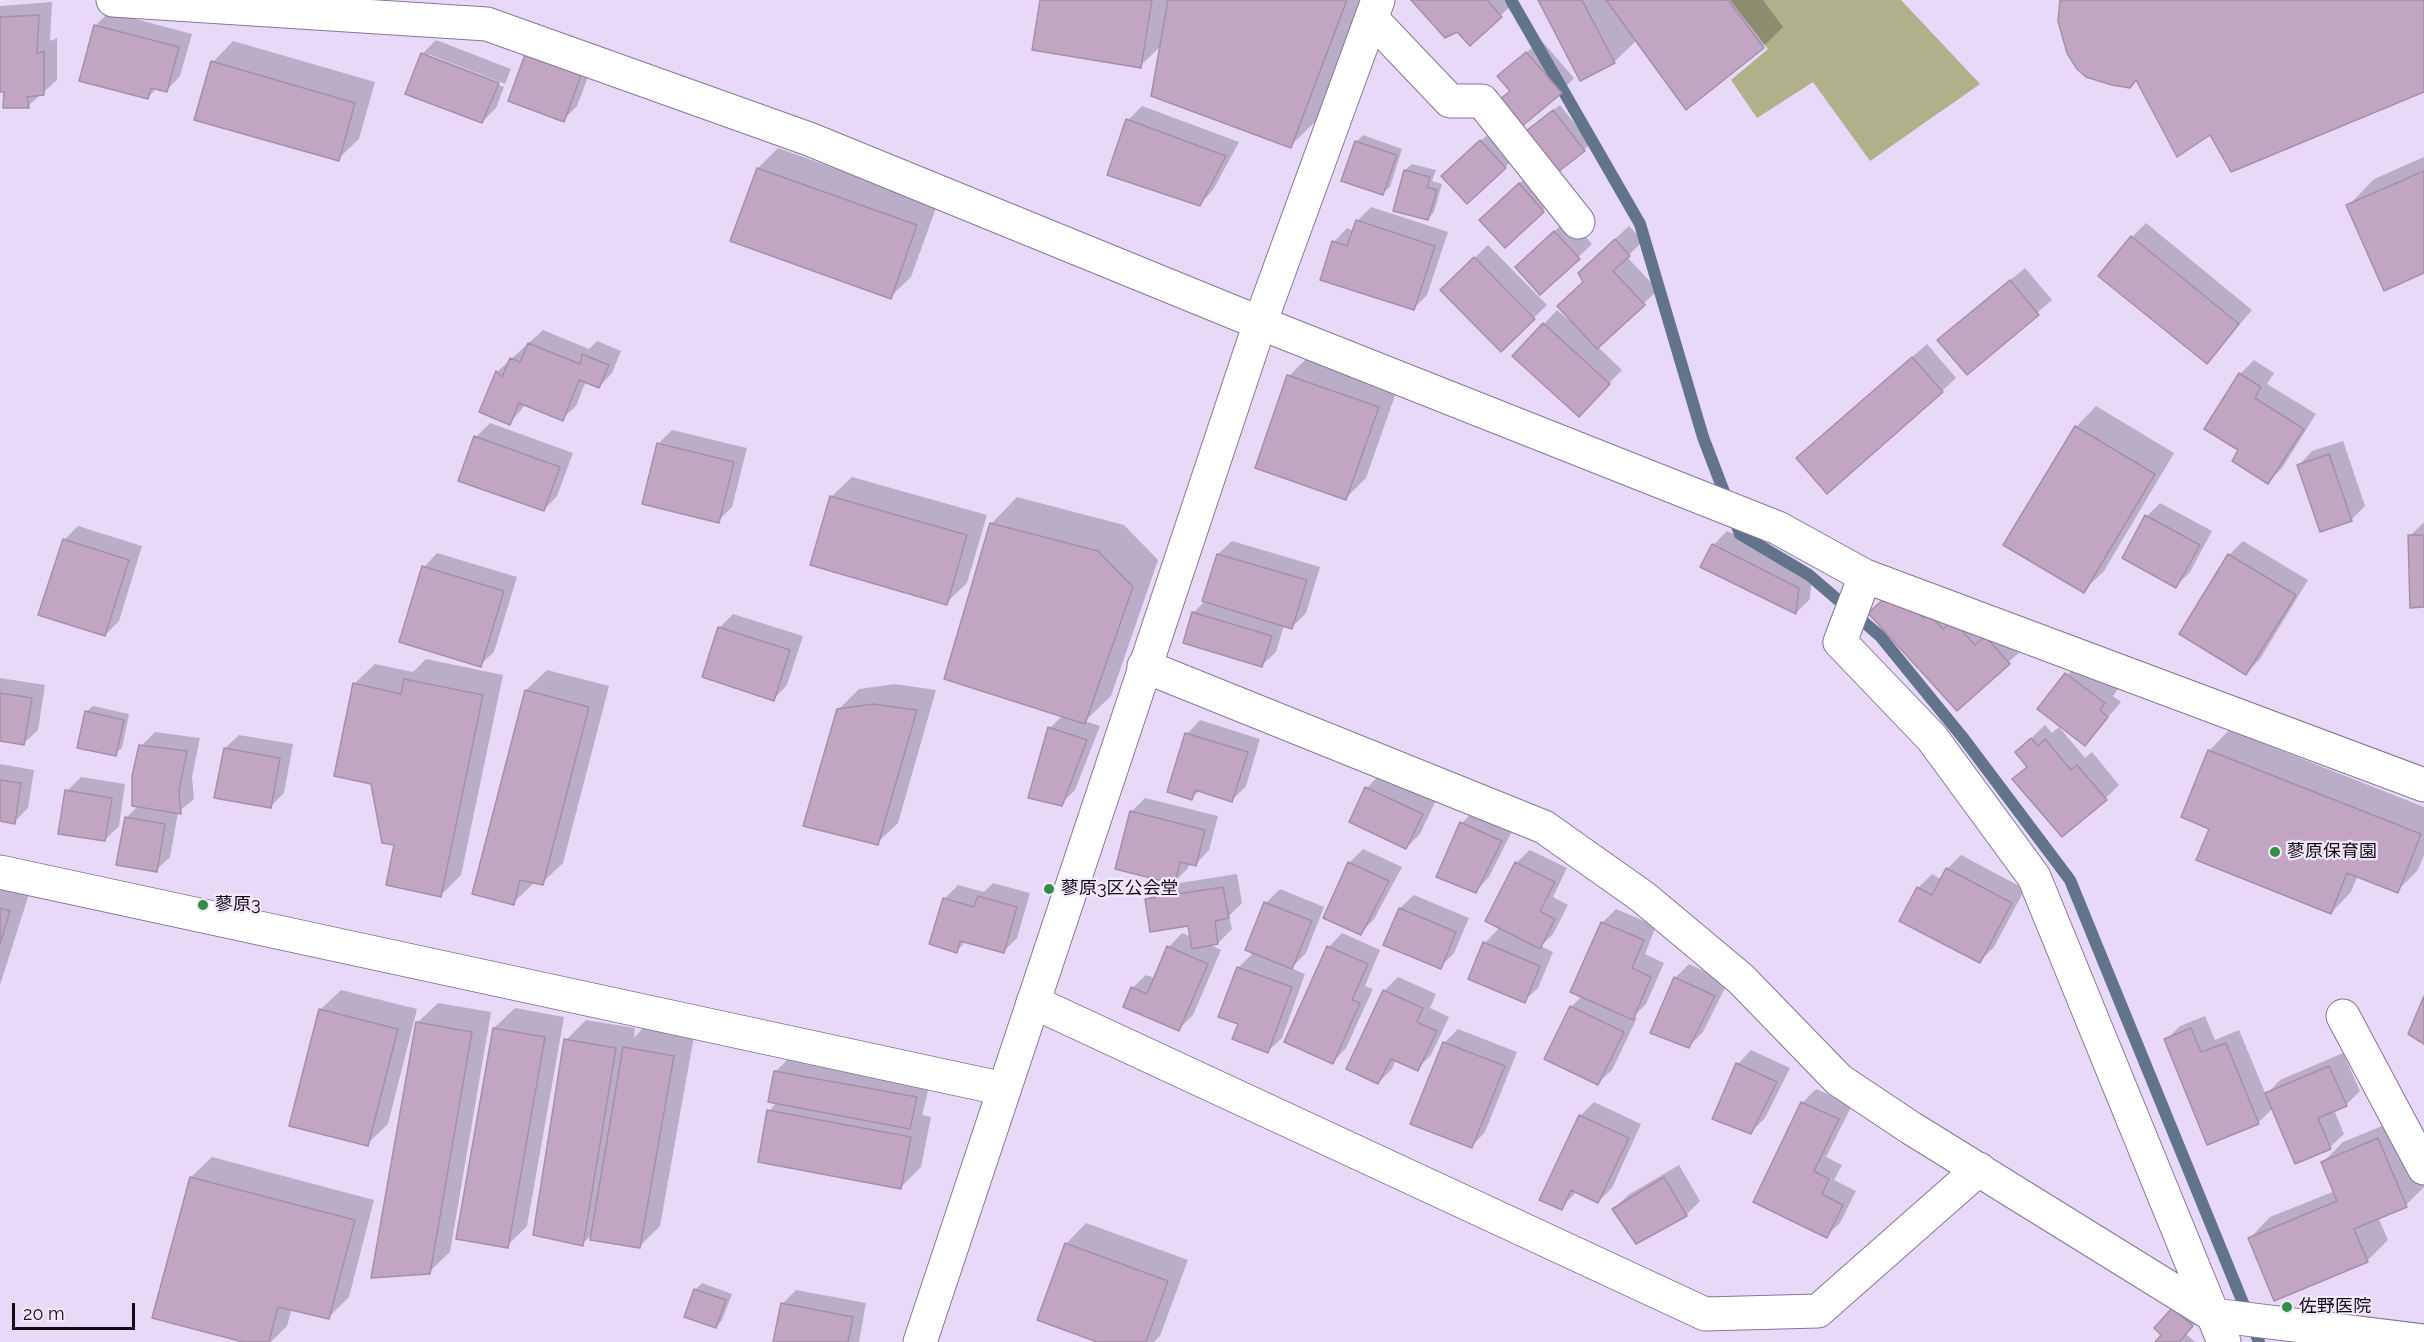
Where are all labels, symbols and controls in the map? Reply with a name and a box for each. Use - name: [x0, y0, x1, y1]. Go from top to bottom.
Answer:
- place label: 蓼原保育園: [2287, 841, 2377, 863]
- marker: 蓼原保育園: [2268, 845, 2282, 859]
- place label: 蓼原3区公会堂: [1061, 878, 1179, 900]
- marker: 蓼原3区公会堂: [1042, 882, 1056, 896]
- place label: 蓼原3: [215, 894, 261, 916]
- marker: 蓼原3: [196, 898, 210, 912]
- scale bar: [15, 1291, 138, 1329]
- place label: 佐野医院: [2299, 1296, 2371, 1318]
- marker: 佐野医院: [2280, 1300, 2294, 1314]
- text: 20 m: [23, 1303, 65, 1324]

